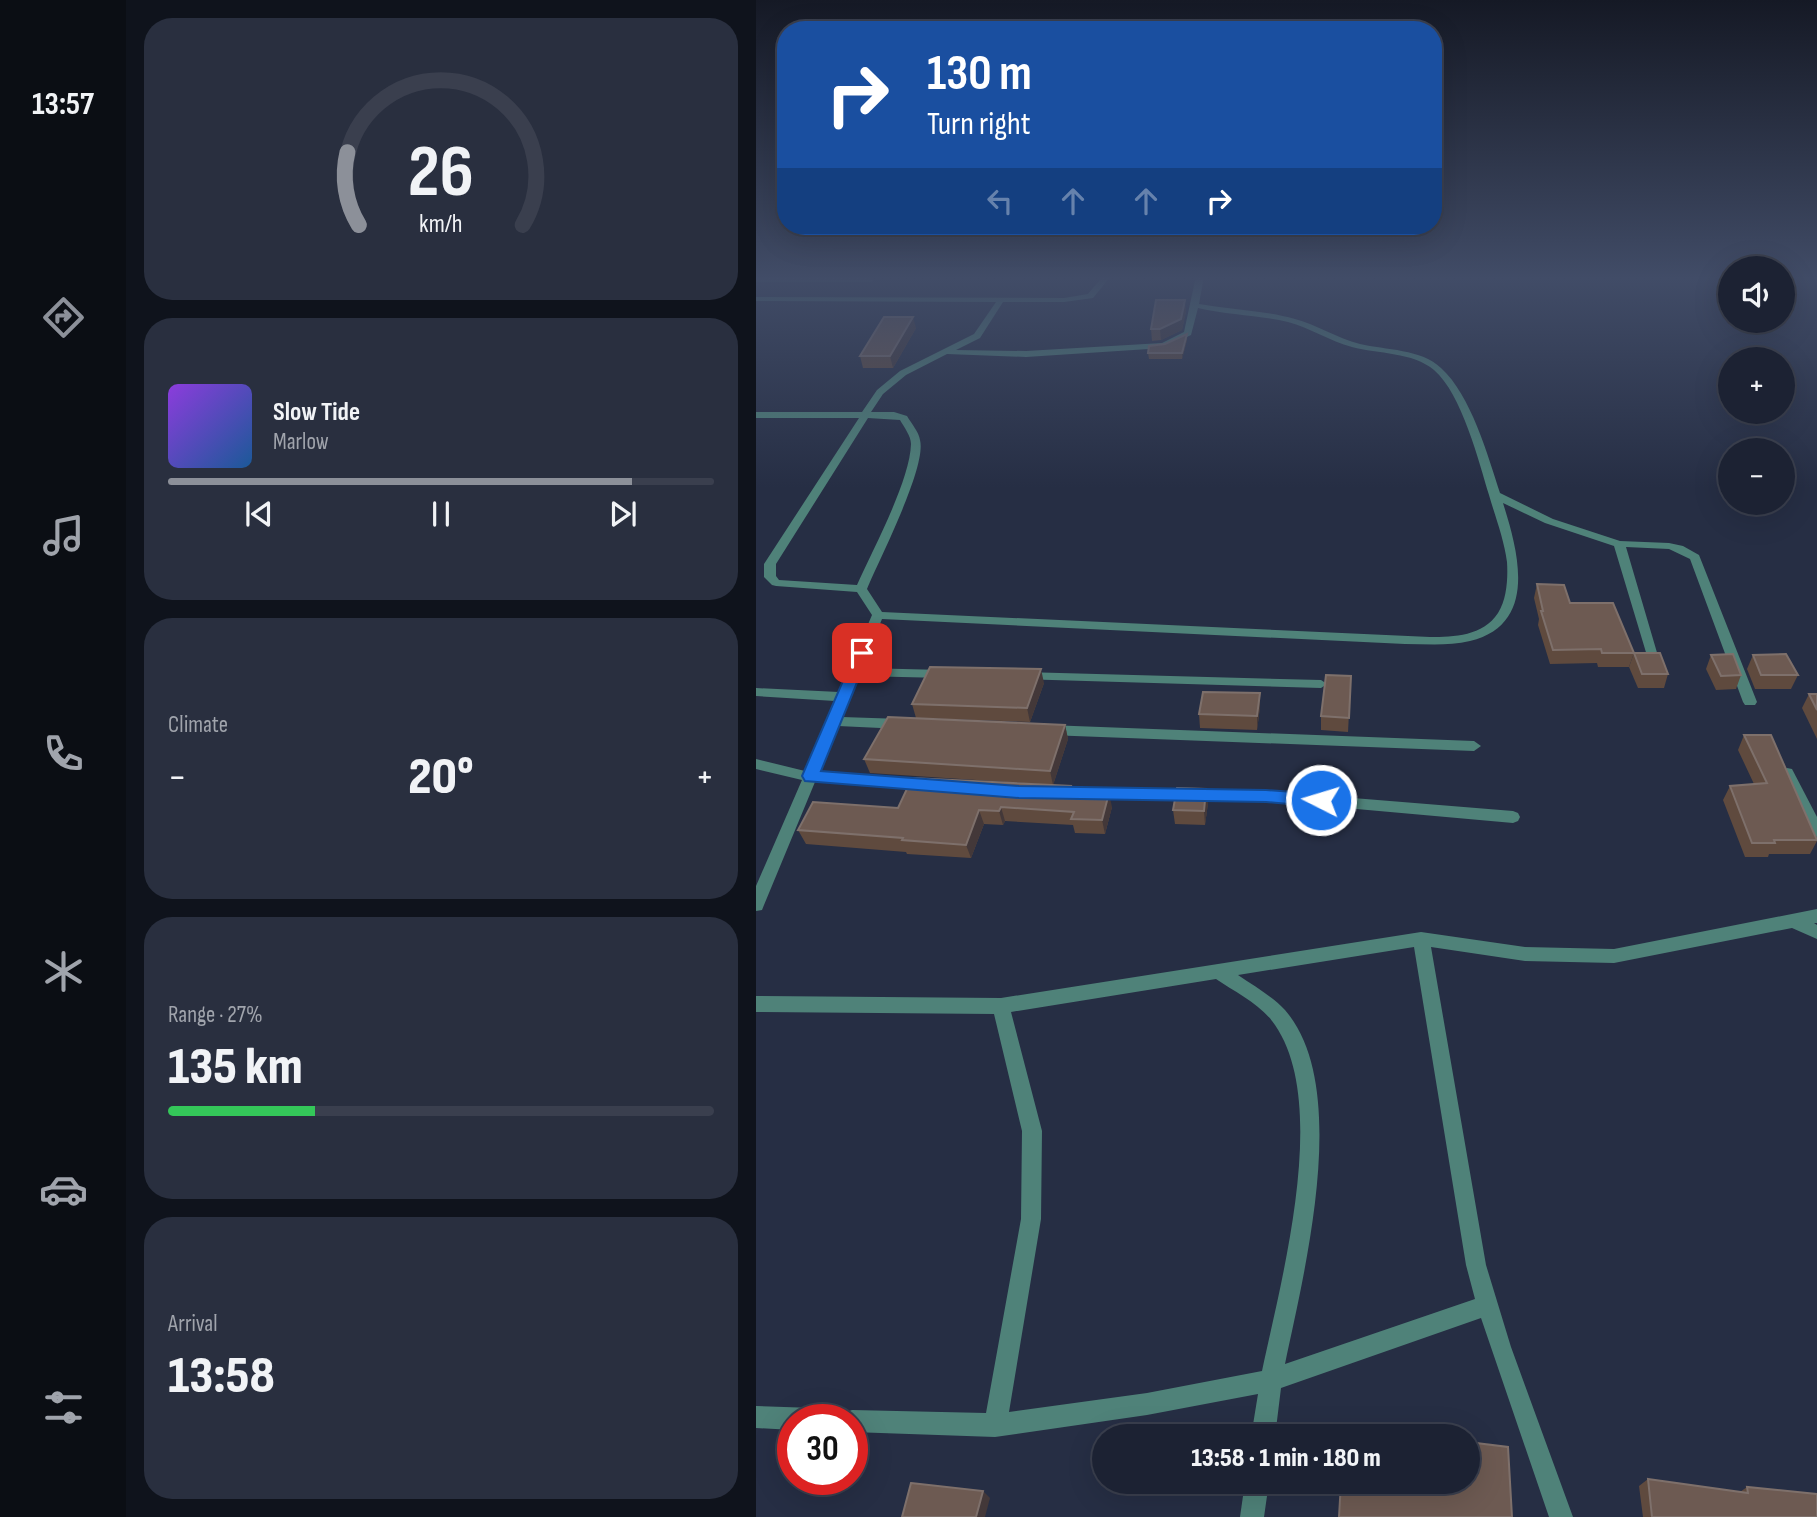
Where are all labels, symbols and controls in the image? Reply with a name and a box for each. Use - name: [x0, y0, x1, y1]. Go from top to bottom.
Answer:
- text: 130 m: [927, 45, 1032, 104]
- icon: right: [812, 49, 903, 140]
- text: 13:57: [32, 85, 94, 124]
- text: Turn right: [927, 105, 1031, 144]
- text: 26: [408, 129, 474, 217]
- icon: left: [981, 182, 1019, 220]
- icon: ahead: [1054, 182, 1092, 220]
- icon: ahead: [1127, 182, 1165, 220]
- icon: right: [1200, 182, 1238, 220]
- text: km/h: [419, 209, 463, 240]
- map controls: [1718, 256, 1795, 515]
- button: sound: [1718, 256, 1795, 333]
- icon: directions: [39, 293, 88, 342]
- button: +: [1718, 347, 1795, 424]
- text: Slow Tide: [273, 397, 360, 428]
- text: Marlow: [273, 428, 329, 456]
- button: −: [1718, 438, 1795, 515]
- icon: previous: [240, 495, 278, 533]
- icon: pause: [422, 495, 460, 533]
- icon: next: [604, 495, 642, 533]
- icon: music: [39, 511, 88, 560]
- pin: [832, 623, 892, 683]
- icon: arrive: [843, 634, 881, 672]
- text: Climate: [168, 711, 228, 739]
- icon: phone: [39, 729, 88, 778]
- text: 20°: [408, 746, 474, 809]
- text: −: [168, 755, 187, 800]
- text: +: [695, 755, 714, 800]
- position arrow: [1284, 763, 1358, 837]
- icon: climate: [39, 947, 88, 996]
- text: Range · 27%: [168, 1001, 263, 1029]
- text: 135 km: [168, 1036, 303, 1099]
- icon: car: [39, 1165, 88, 1214]
- text: Arrival: [168, 1310, 217, 1338]
- text: 13:58: [168, 1345, 275, 1408]
- icon: filters: [39, 1383, 88, 1432]
- speed limit sign: 30: [777, 1404, 868, 1495]
- text: 13:58 · 1 min · 180 m: [1191, 1443, 1381, 1474]

